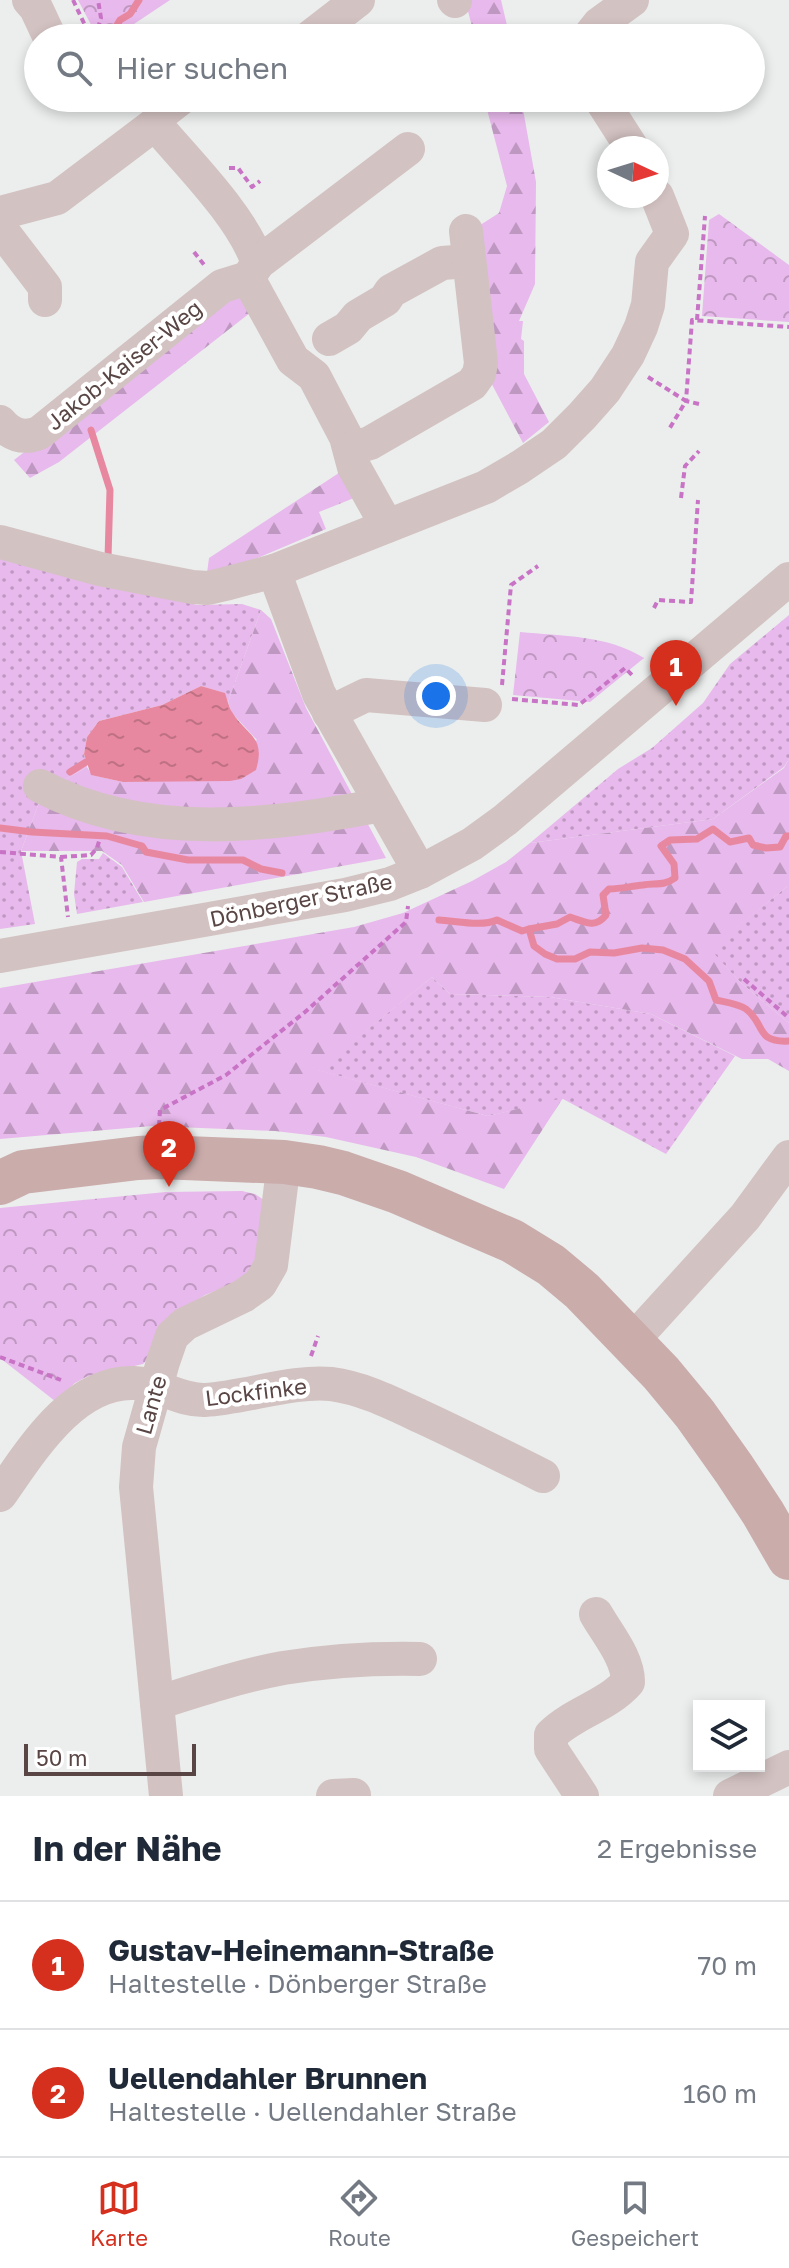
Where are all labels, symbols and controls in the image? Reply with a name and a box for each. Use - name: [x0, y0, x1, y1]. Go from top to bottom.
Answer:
- search box: [24, 24, 765, 112]
- icon: search: [52, 46, 96, 90]
- text: Hier suchen: [116, 50, 288, 86]
- north arrow: [597, 136, 669, 208]
- street label: Jakob-Kaiser-Weg: [41, 294, 207, 435]
- pin: 1: [650, 640, 702, 706]
- your location: [416, 676, 456, 716]
- street label: Dönberger Straße: [207, 867, 395, 932]
- pin: 2: [143, 1121, 195, 1187]
- street label: Lante: [129, 1372, 172, 1437]
- street label: Lockfinke: [204, 1372, 308, 1411]
- map controls: [693, 1700, 765, 1772]
- button: layers: [693, 1700, 765, 1772]
- scale bar: [24, 1740, 196, 1776]
- text: 50 m: [36, 1744, 87, 1771]
- text: In der Nähe: [32, 1828, 222, 1868]
- text: 2 Ergebnisse: [597, 1833, 757, 1864]
- text: Gustav-Heinemann-Straße: [108, 1932, 494, 1968]
- text: 1: [51, 1950, 65, 1981]
- text: 70 m: [698, 1950, 757, 1981]
- text: Haltestelle · Dönberger Straße: [108, 1968, 487, 1999]
- text: Uellendahler Brunnen: [108, 2060, 427, 2096]
- text: 2: [50, 2078, 66, 2109]
- text: 160 m: [683, 2078, 757, 2109]
- text: Haltestelle · Uellendahler Straße: [108, 2096, 516, 2127]
- tab: Karte: [90, 2176, 148, 2251]
- tab: Route: [328, 2176, 391, 2251]
- tab: Gespeichert: [571, 2176, 699, 2251]

